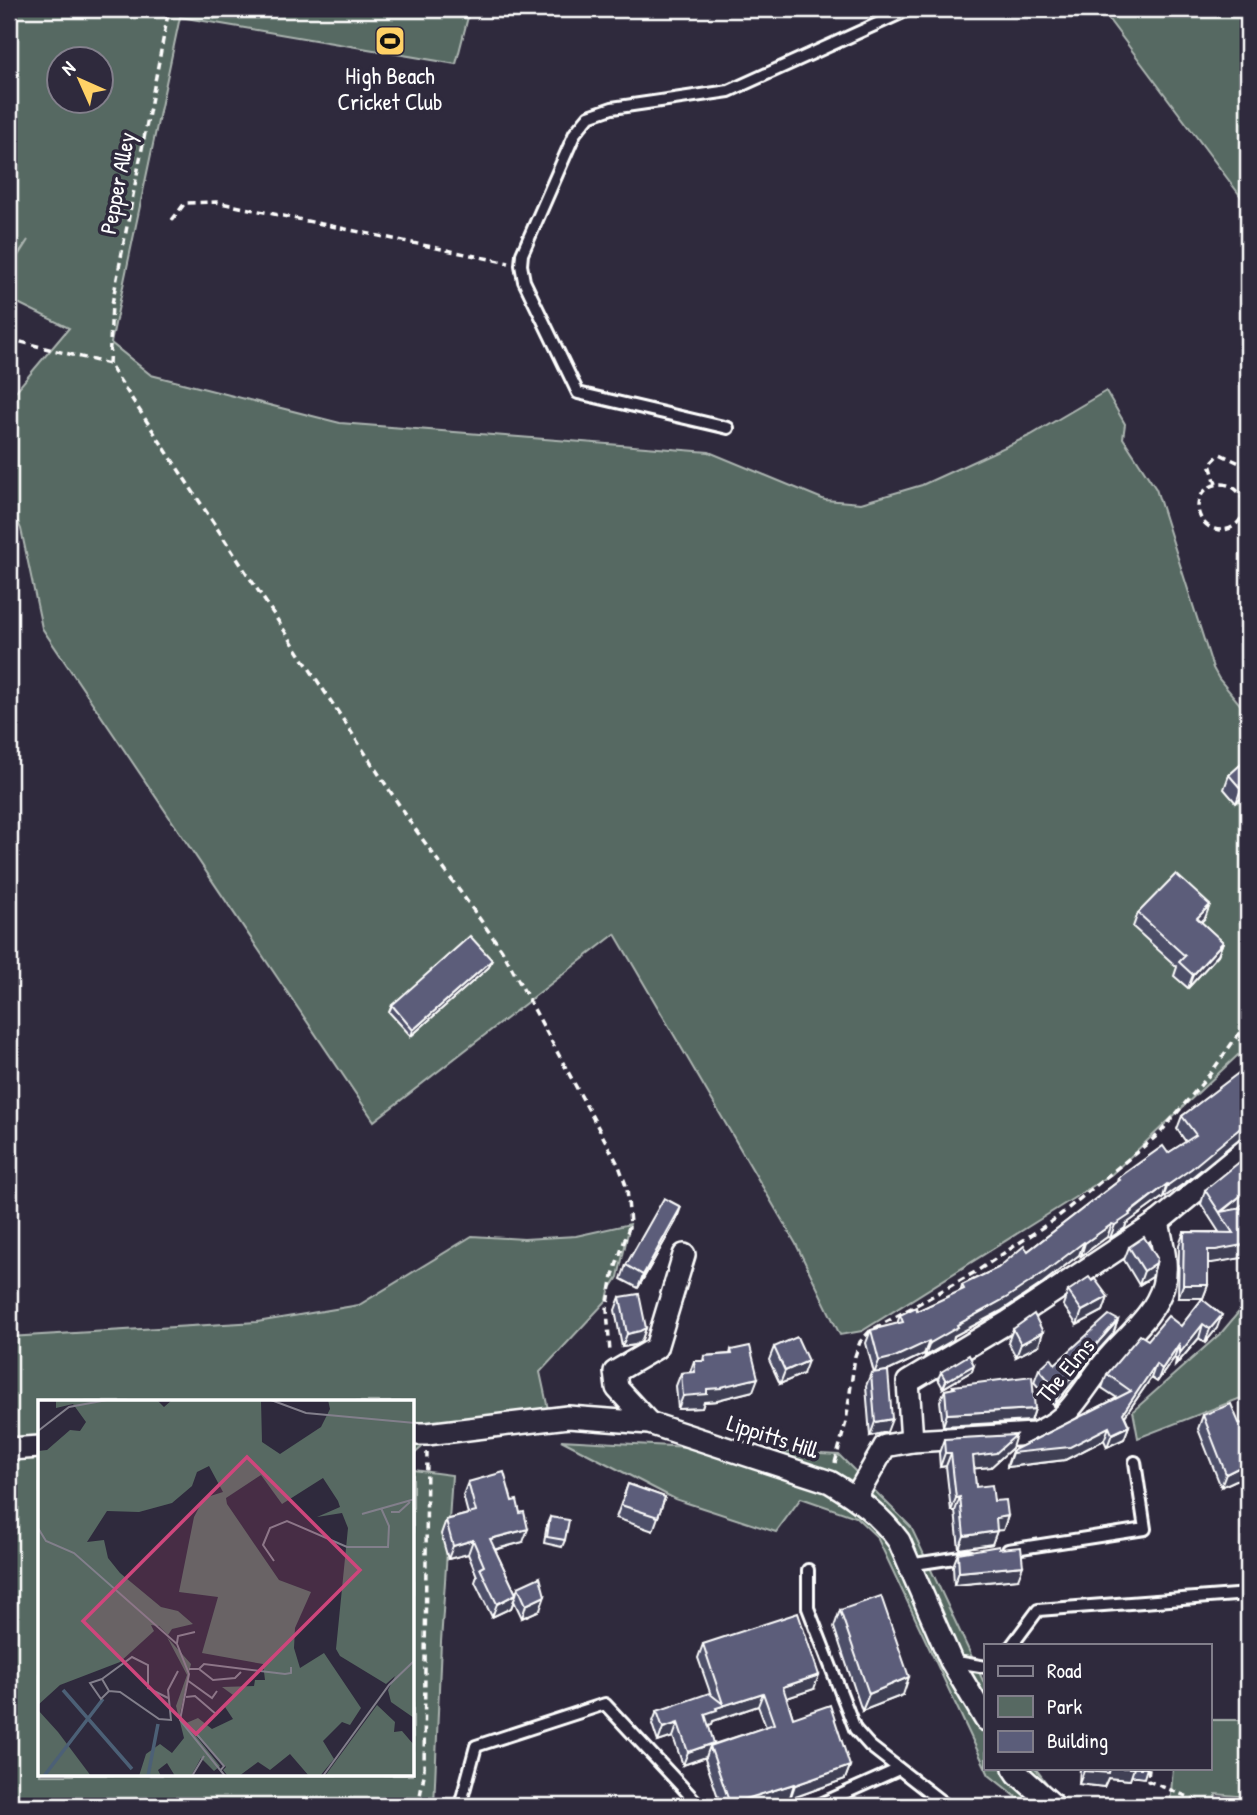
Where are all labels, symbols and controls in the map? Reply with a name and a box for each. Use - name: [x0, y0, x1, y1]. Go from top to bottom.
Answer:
- sports icon: High Beach Cricket Club: [373, 24, 407, 58]
- north arrow: [46, 46, 116, 116]
- text: N: [55, 55, 81, 81]
- place label: High Beach Cricket Club: [338, 60, 442, 117]
- street label: Pepper Alley: [92, 129, 142, 237]
- street label: The Elms: [1029, 1331, 1101, 1409]
- inset map: [38, 1400, 415, 1776]
- street label: Lippitts Hill: [723, 1407, 824, 1466]
- legend: [984, 1644, 1212, 1770]
- text: Road: [1047, 1656, 1081, 1685]
- text: Park: [1047, 1692, 1082, 1721]
- text: Building: [1047, 1726, 1108, 1755]

